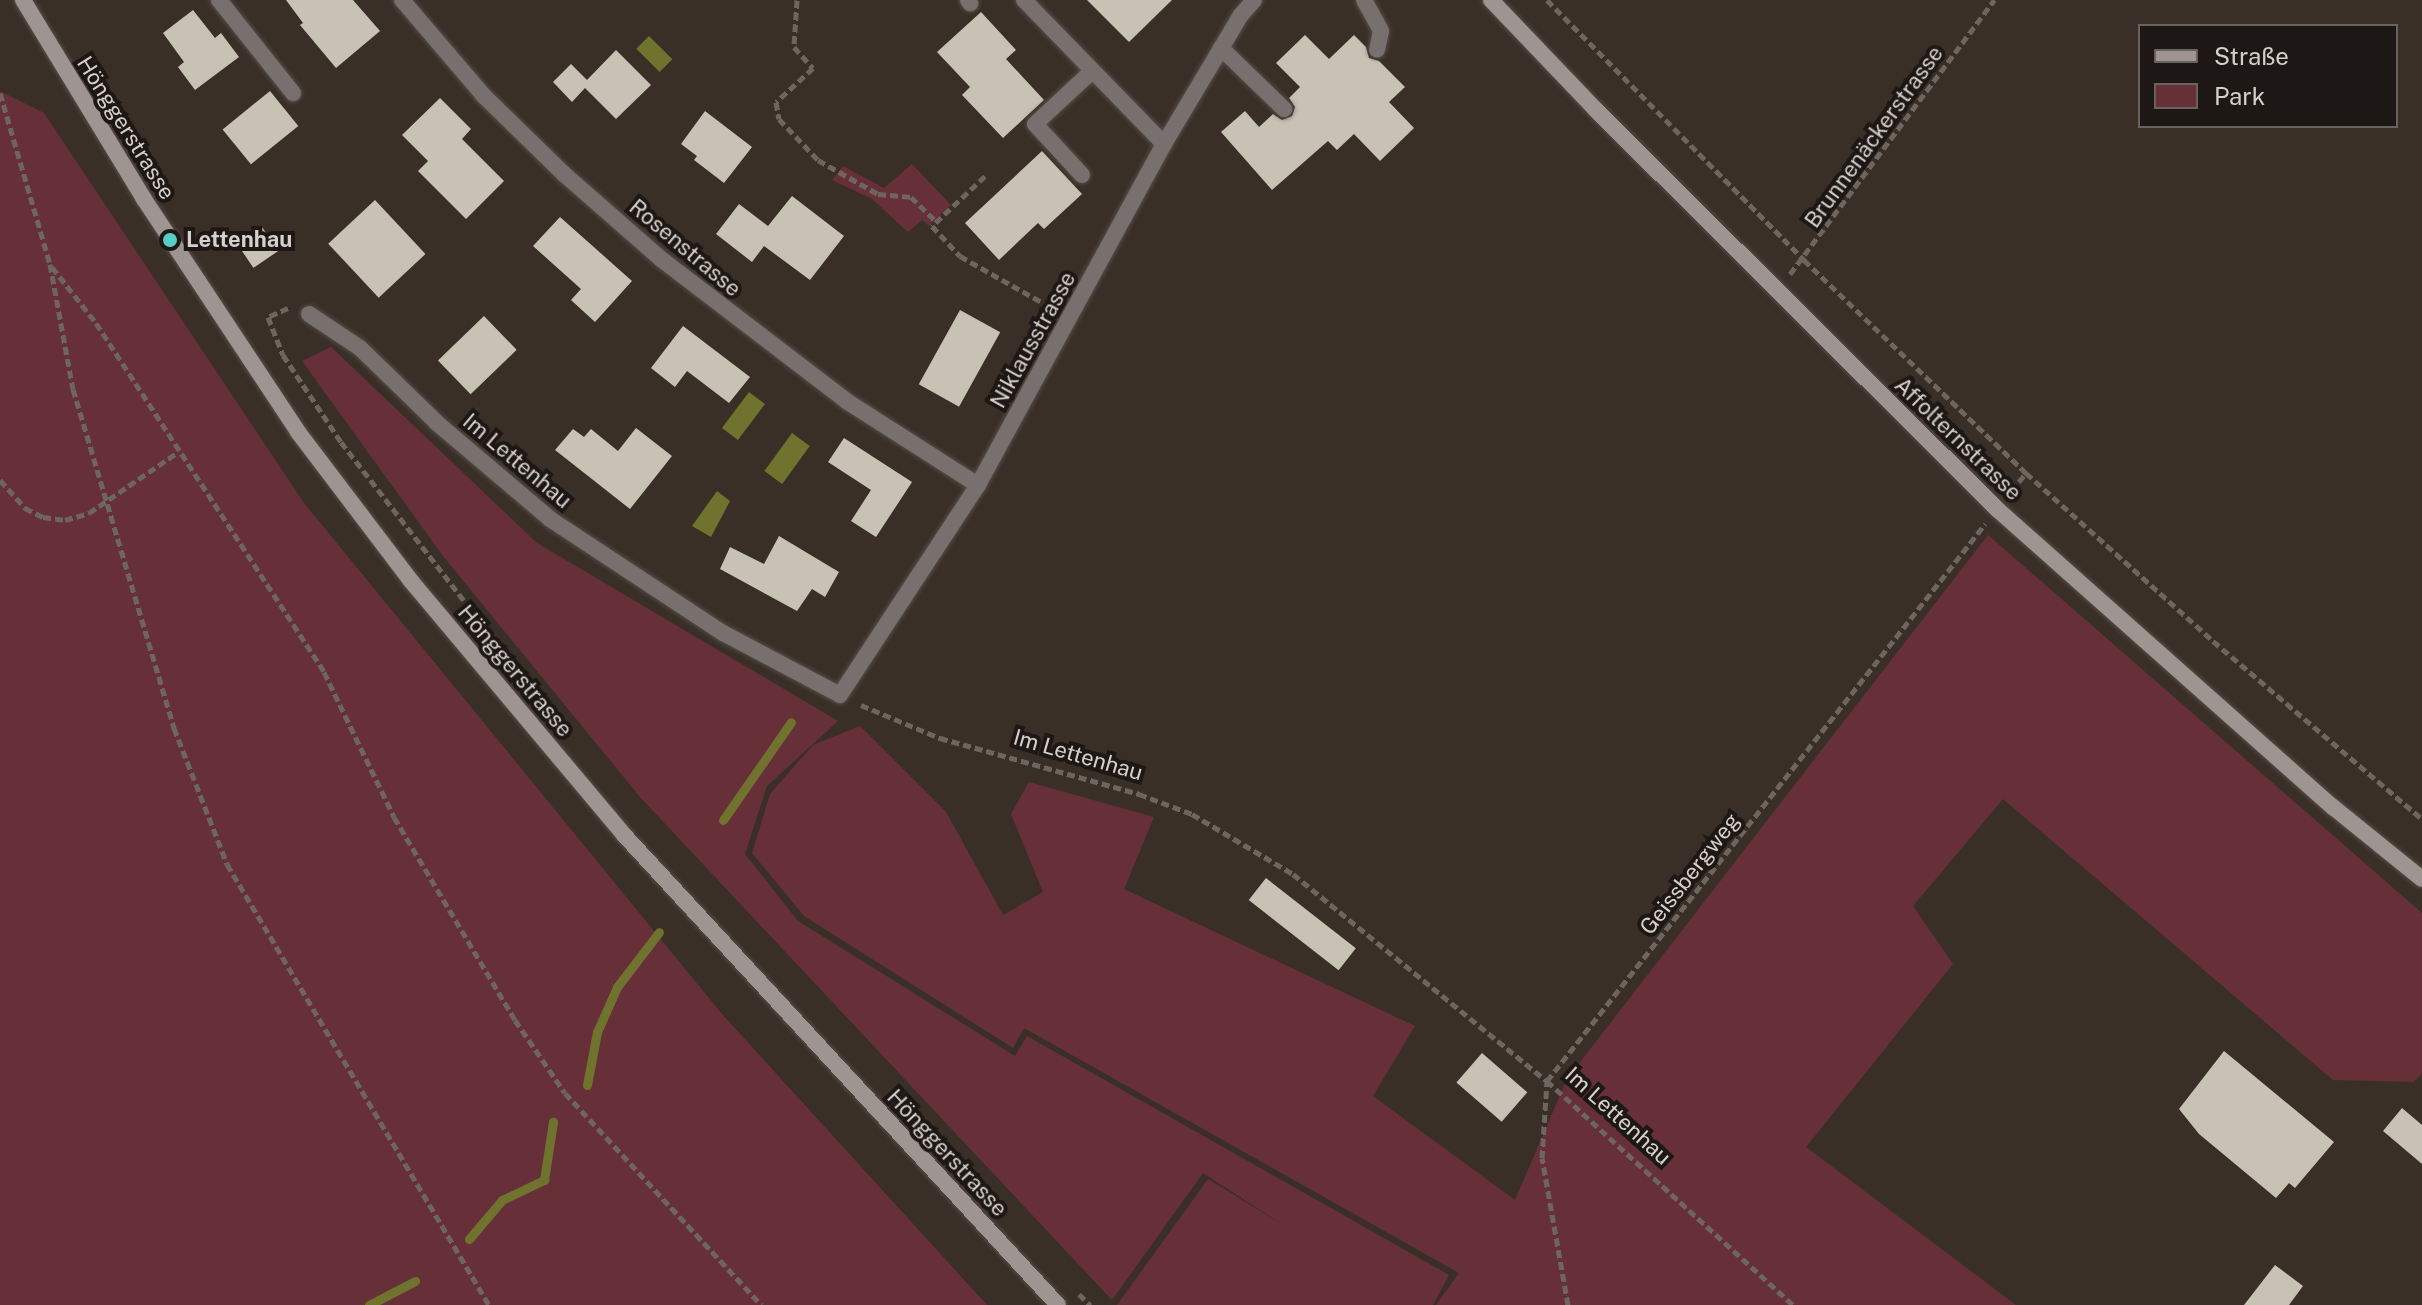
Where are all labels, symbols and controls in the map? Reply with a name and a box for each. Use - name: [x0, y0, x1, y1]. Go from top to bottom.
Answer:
- legend: [2138, 24, 2398, 128]
- street label: Brunnenäckerstrasse: [1799, 41, 1949, 233]
- text: Straße: [2214, 42, 2289, 70]
- street label: Hönggerstrasse: [71, 51, 181, 205]
- text: Park: [2214, 82, 2265, 110]
- street label: Rosenstrasse: [624, 194, 746, 302]
- place label: Lettenhau: [186, 227, 292, 253]
- marker: Lettenhau: [161, 231, 179, 249]
- street label: Niklausstrasse: [985, 267, 1081, 413]
- street label: Affolternstrasse: [1889, 372, 2027, 506]
- street label: Im Lettenhau: [457, 408, 577, 514]
- street label: Hönggerstrasse: [452, 600, 578, 742]
- street label: Im Lettenhau: [1010, 724, 1146, 786]
- street label: Geissbergweg: [1634, 808, 1746, 940]
- street label: Im Lettenhau: [1560, 1062, 1676, 1170]
- street label: Hönggerstrasse: [881, 1084, 1013, 1222]

